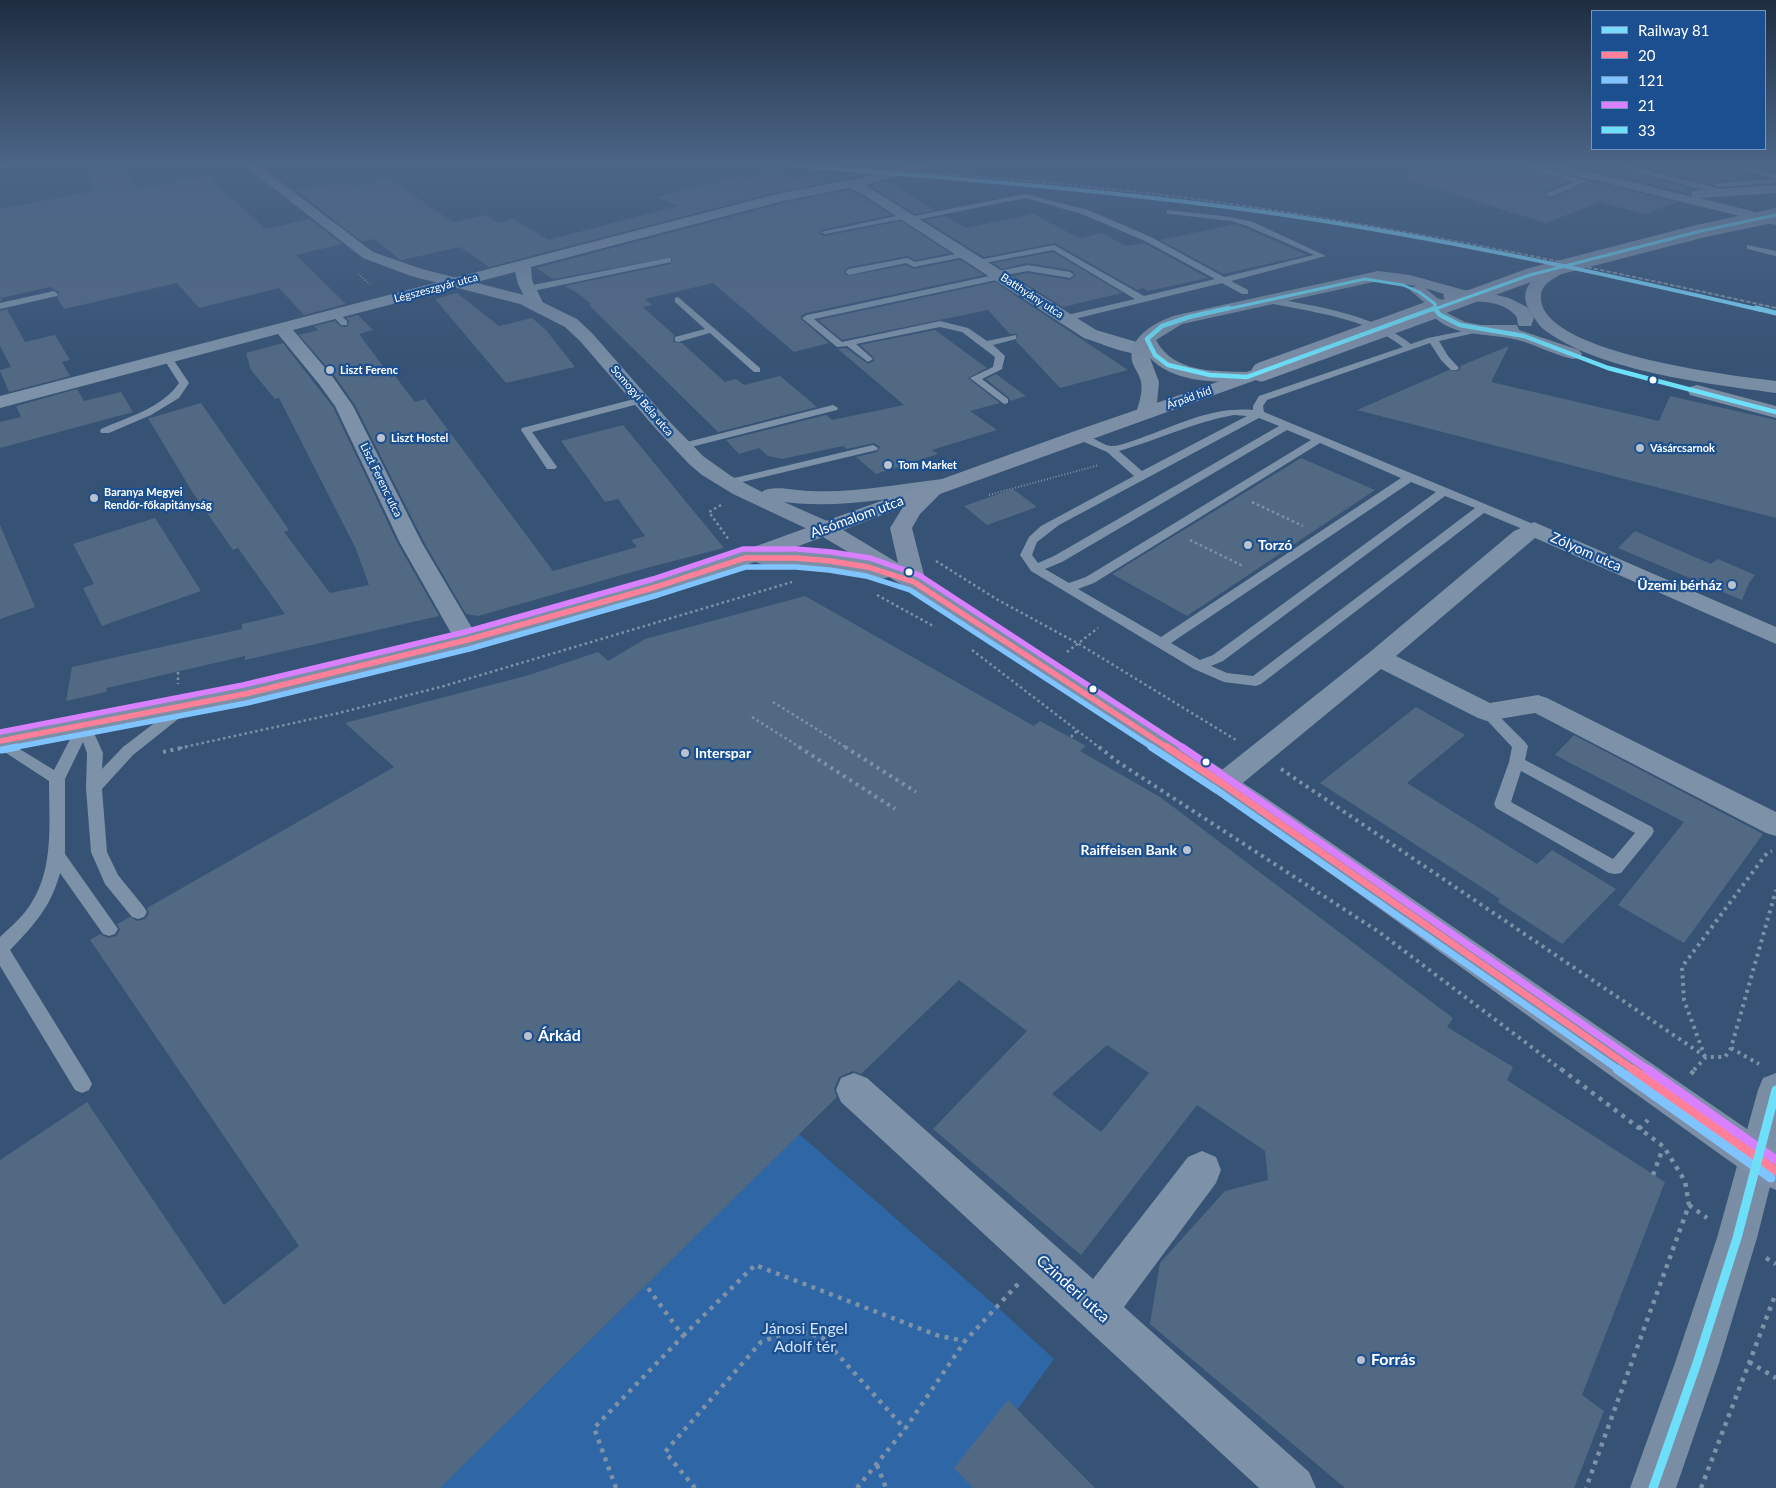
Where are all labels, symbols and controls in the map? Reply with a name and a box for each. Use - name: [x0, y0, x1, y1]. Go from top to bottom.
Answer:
- legend: [1591, 10, 1766, 150]
- text: Railway 81: [1638, 21, 1709, 39]
- text: 20: [1638, 46, 1655, 64]
- text: 121: [1638, 71, 1664, 89]
- text: 21: [1638, 96, 1655, 114]
- text: 33: [1638, 121, 1655, 139]
- street label: Légszeszgyár utca: [393, 270, 479, 306]
- street label: Batthyány utca: [998, 271, 1066, 321]
- place label: Liszt Ferenc: [340, 363, 398, 377]
- street label: Somogyi Béla utca: [608, 363, 676, 439]
- marker: Liszt Ferenc: [324, 364, 336, 376]
- unlabelled marker: [1648, 375, 1658, 385]
- street label: Árpád híd: [1165, 384, 1213, 412]
- place label: Liszt Hostel: [391, 431, 448, 445]
- marker: Liszt Hostel: [375, 432, 387, 444]
- street label: Liszt Ferenc utca: [357, 441, 405, 519]
- place label: Vásárcsarnok: [1650, 441, 1715, 455]
- marker: Vásárcsarnok: [1634, 442, 1646, 454]
- place label: Tom Market: [898, 458, 957, 472]
- marker: Tom Market: [882, 459, 894, 471]
- place label: Baranya Megyei Rendőr-főkapitányság: [104, 485, 212, 511]
- marker: Baranya Megyei Rendőr-főkapitányság: [88, 492, 100, 504]
- street label: Alsómalom utca: [808, 492, 906, 542]
- street label: Zólyom utca: [1548, 529, 1624, 575]
- place label: Torzó: [1258, 537, 1292, 553]
- marker: Torzó: [1242, 539, 1254, 551]
- unlabelled marker: [904, 567, 914, 577]
- place label: Üzemi bérház: [1637, 577, 1722, 593]
- marker: Üzemi bérház: [1726, 579, 1738, 591]
- unlabelled marker: [1088, 684, 1098, 694]
- place label: Interspar: [695, 745, 751, 761]
- marker: Interspar: [679, 747, 691, 759]
- unlabelled marker: [1201, 757, 1211, 767]
- place label: Raiffeisen Bank: [1081, 842, 1177, 858]
- marker: Raiffeisen Bank: [1181, 844, 1193, 856]
- place label: Árkád: [538, 1026, 581, 1046]
- marker: Árkád: [522, 1030, 534, 1042]
- street label: Czinderi utca: [1032, 1251, 1114, 1327]
- park label: Jánosi Engel Adolf tér: [762, 1319, 848, 1357]
- place label: Forrás: [1371, 1350, 1416, 1370]
- marker: Forrás: [1355, 1354, 1367, 1366]

